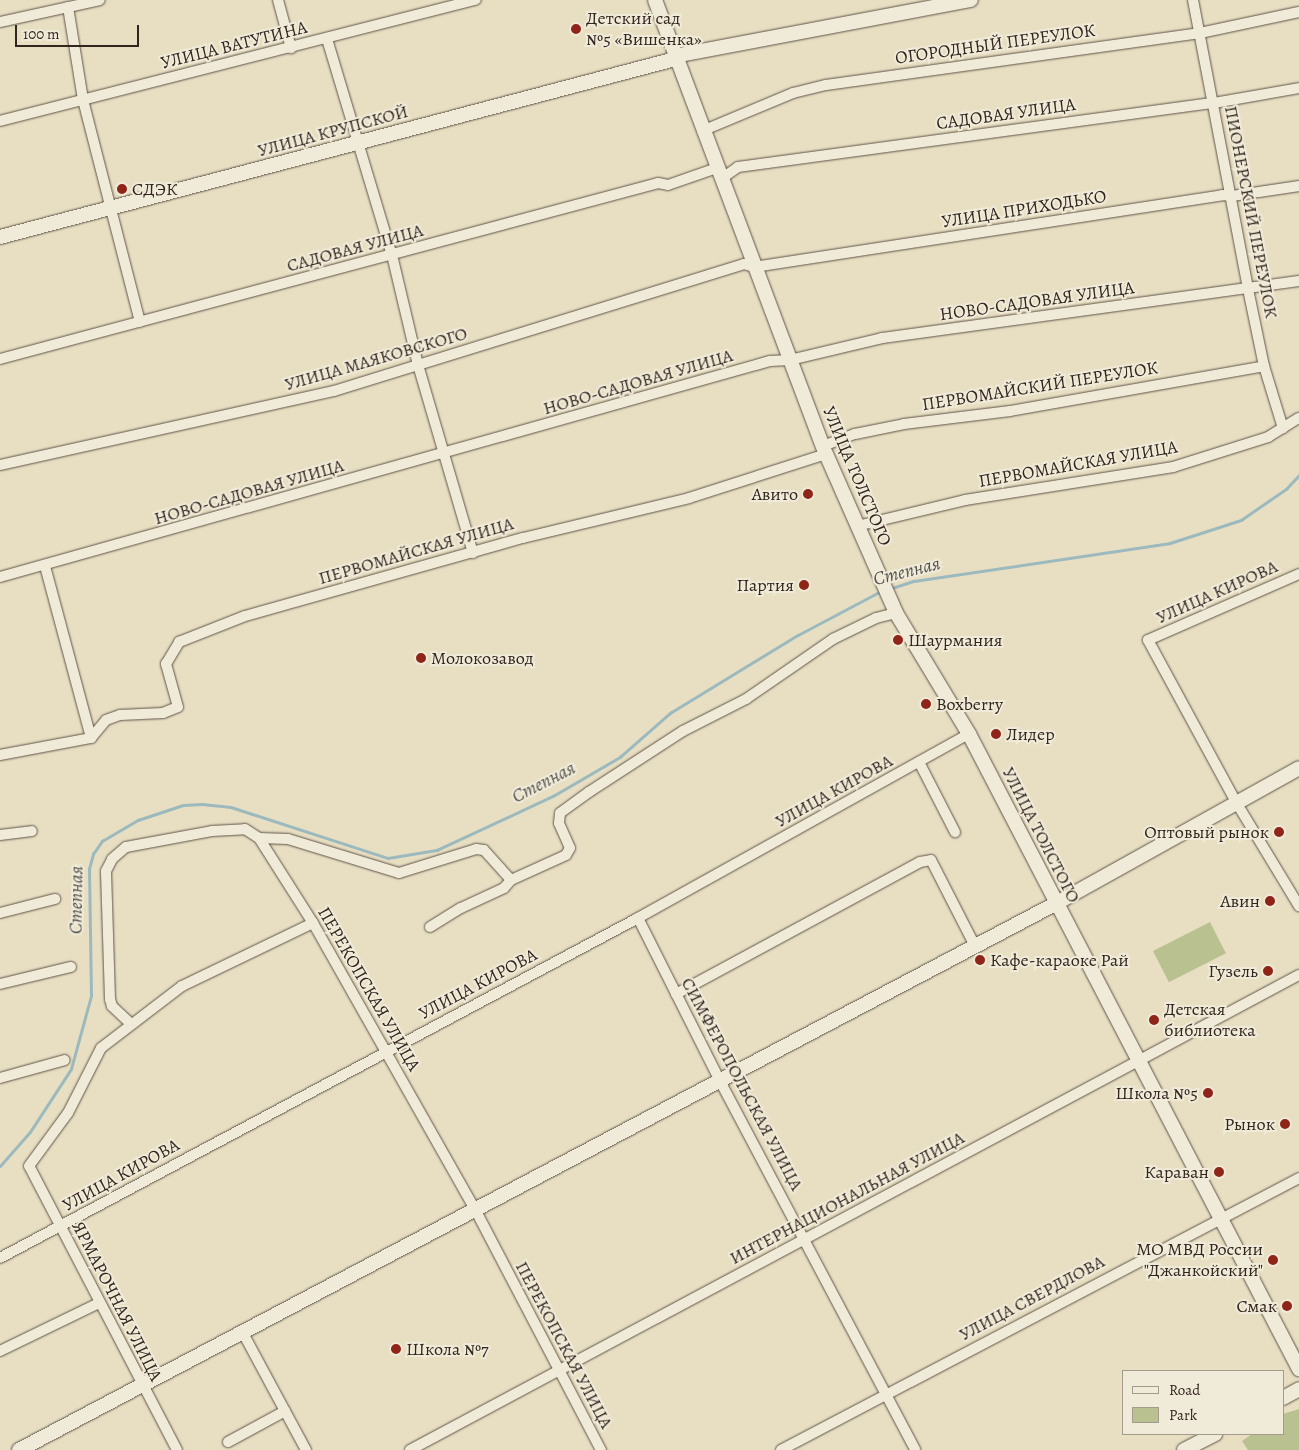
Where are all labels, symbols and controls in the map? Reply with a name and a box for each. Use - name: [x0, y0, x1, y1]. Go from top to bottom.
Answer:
- place label: Детский сад №5 «Вишенка»: [586, 8, 702, 50]
- scale bar: [18, 15, 141, 47]
- street label: УЛИЦА ВАТУТИНА: [159, 16, 309, 74]
- street label: ОГОРОДНЫЙ ПЕРЕУЛОК: [894, 19, 1096, 69]
- marker: Детский сад №5 «Вишенка»: [570, 23, 582, 35]
- text: 100 m: [23, 24, 60, 44]
- street label: САДОВАЯ УЛИЦА: [935, 94, 1077, 134]
- street label: УЛИЦА КРУПСКОЙ: [255, 101, 411, 161]
- street label: ПИОНЕРСКИЙ ПЕРЕУЛОК: [1220, 104, 1282, 320]
- place label: СДЭК: [132, 178, 177, 200]
- marker: СДЭК: [116, 183, 128, 195]
- street label: УЛИЦА ПРИХОДЬКО: [940, 185, 1108, 233]
- street label: САДОВАЯ УЛИЦА: [284, 219, 426, 277]
- street label: НОВО-САДОВАЯ УЛИЦА: [938, 277, 1136, 325]
- street label: УЛИЦА МАЯКОВСКОГО: [282, 323, 470, 395]
- street label: НОВО-САДОВАЯ УЛИЦА: [541, 345, 735, 419]
- street label: ПЕРВОМАЙСКИЙ ПЕРЕУЛОК: [920, 357, 1160, 415]
- street label: УЛИЦА ТОЛСТОГО: [818, 403, 896, 549]
- street label: ПЕРВОМАЙСКАЯ УЛИЦА: [977, 436, 1179, 492]
- street label: НОВО-САДОВАЯ УЛИЦА: [152, 455, 346, 529]
- place label: Авито: [752, 483, 798, 505]
- marker: Авито: [802, 488, 814, 500]
- street label: ПЕРВОМАЙСКАЯ УЛИЦА: [316, 513, 516, 589]
- water label: Степная: [871, 553, 943, 591]
- street label: УЛИЦА КИРОВА: [1153, 556, 1281, 628]
- place label: Партия: [737, 574, 794, 596]
- marker: Партия: [798, 579, 810, 591]
- place label: Шаурмания: [908, 629, 1002, 651]
- marker: Шаурмания: [892, 634, 904, 646]
- place label: Молокозавод: [431, 647, 534, 669]
- marker: Молокозавод: [415, 652, 427, 664]
- place label: Boxberry: [936, 693, 1003, 715]
- marker: Boxberry: [920, 698, 932, 710]
- place label: Лидер: [1006, 723, 1055, 745]
- marker: Лидер: [990, 728, 1002, 740]
- street label: УЛИЦА КИРОВА: [772, 750, 896, 832]
- water label: Степная: [508, 757, 580, 809]
- street label: УЛИЦА ТОЛСТОГО: [998, 764, 1084, 906]
- place label: Оптовый рынок: [1144, 821, 1269, 843]
- marker: Оптовый рынок: [1273, 826, 1285, 838]
- water label: Степная: [65, 866, 89, 934]
- place label: Авин: [1220, 890, 1260, 912]
- marker: Авин: [1264, 895, 1276, 907]
- street label: ПЕРЕКОПСКАЯ УЛИЦА: [313, 903, 425, 1075]
- street label: УЛИЦА КИРОВА: [415, 944, 541, 1024]
- place label: Кафе-караоке Рай: [990, 949, 1129, 971]
- marker: Кафе-караоке Рай: [974, 954, 986, 966]
- place label: Гузель: [1208, 960, 1258, 982]
- marker: Гузель: [1262, 965, 1274, 977]
- street label: СИМФЕРОПОЛЬСКАЯ УЛИЦА: [677, 974, 807, 1194]
- place label: Детская библиотека: [1164, 999, 1256, 1042]
- marker: Детская библиотека: [1148, 1014, 1160, 1026]
- place label: Школа №5: [1115, 1082, 1198, 1104]
- marker: Школа №5: [1202, 1087, 1214, 1099]
- place label: Рынок: [1224, 1113, 1275, 1135]
- marker: Рынок: [1279, 1118, 1291, 1130]
- street label: ИНТЕРНАЦИОНАЛЬНАЯ УЛИЦА: [726, 1127, 968, 1269]
- street label: УЛИЦА КИРОВА: [59, 1134, 183, 1216]
- place label: Караван: [1144, 1161, 1209, 1183]
- marker: Караван: [1213, 1166, 1225, 1178]
- street label: ЯРМАРОЧНАЯ УЛИЦА: [67, 1217, 167, 1385]
- place label: МО МВД России "Джанкойский": [1136, 1239, 1263, 1282]
- street label: УЛИЦА СВЕРДЛОВА: [956, 1251, 1108, 1345]
- marker: МО МВД России "Джанкойский": [1267, 1254, 1279, 1266]
- street label: ПЕРЕКОПСКАЯ УЛИЦА: [511, 1258, 617, 1432]
- place label: Смак: [1236, 1295, 1277, 1317]
- marker: Смак: [1281, 1300, 1293, 1312]
- place label: Школа №7: [406, 1338, 489, 1360]
- marker: Школа №7: [390, 1343, 402, 1355]
- legend: [1122, 1370, 1284, 1435]
- text: Road: [1169, 1380, 1200, 1400]
- text: Park: [1169, 1405, 1197, 1425]

